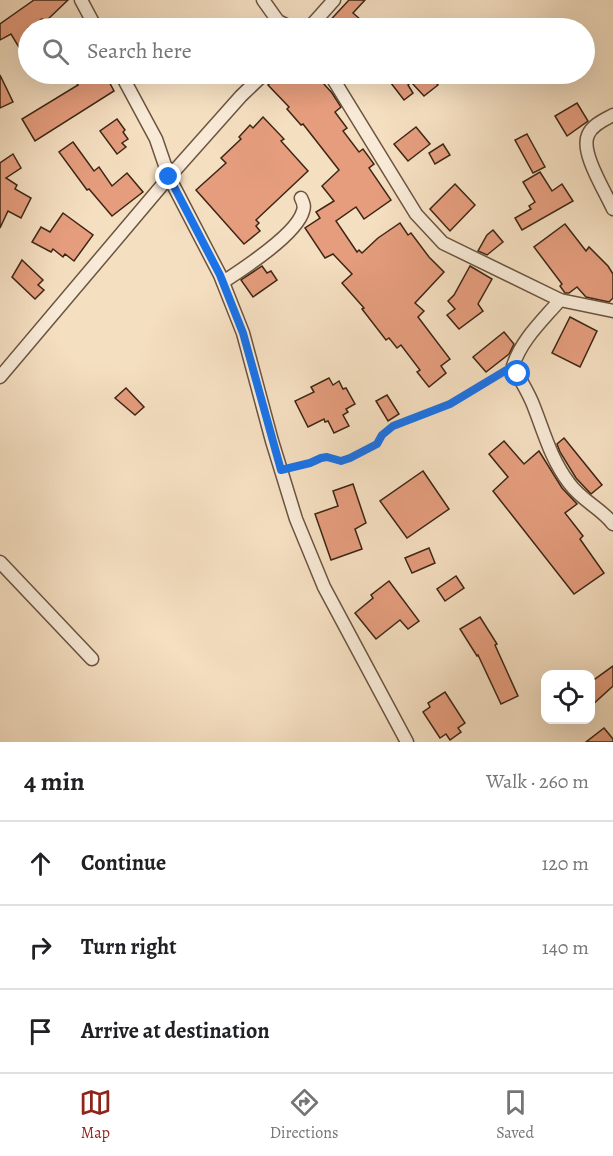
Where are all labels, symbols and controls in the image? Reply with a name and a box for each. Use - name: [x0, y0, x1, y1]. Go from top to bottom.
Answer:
- search box: [18, 18, 595, 84]
- icon: search: [39, 35, 72, 68]
- text: Search here: [87, 36, 192, 66]
- route end: [155, 163, 181, 189]
- route start: [504, 360, 530, 386]
- map controls: [541, 670, 595, 724]
- button: locate: [541, 670, 595, 724]
- text: 4 min: [24, 764, 85, 799]
- text: Walk · 260 m: [486, 768, 589, 795]
- icon: ahead: [24, 847, 57, 880]
- text: Continue: [81, 848, 166, 878]
- text: 120 m: [541, 850, 589, 877]
- icon: right: [24, 931, 57, 964]
- text: Turn right: [81, 932, 177, 962]
- text: 140 m: [542, 934, 589, 961]
- icon: arrive: [24, 1015, 57, 1048]
- text: Arrive at destination: [81, 1016, 270, 1046]
- tab: Map: [79, 1086, 112, 1144]
- tab: Directions: [270, 1086, 338, 1144]
- tab: Saved: [496, 1086, 534, 1144]

